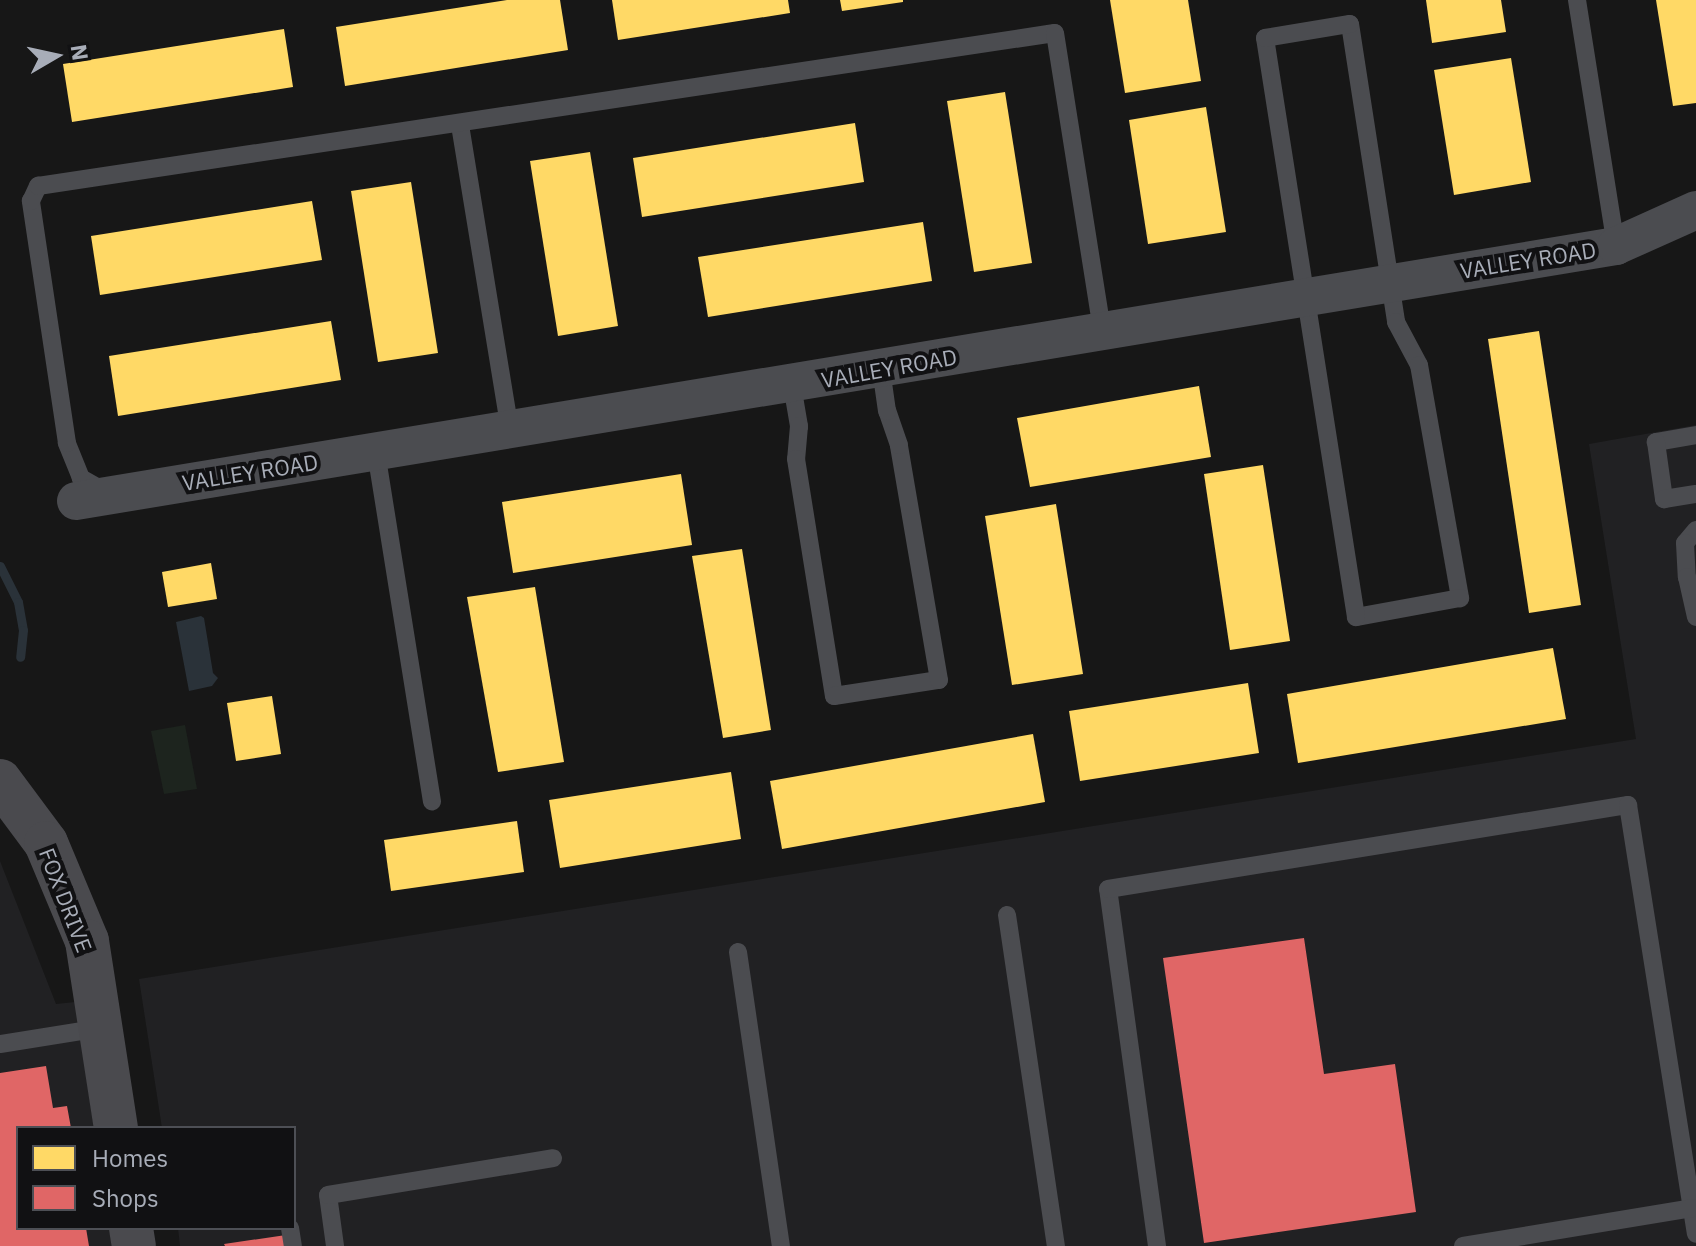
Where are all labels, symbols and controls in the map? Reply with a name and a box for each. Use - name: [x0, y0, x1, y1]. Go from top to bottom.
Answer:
- north arrow: [16, 16, 96, 96]
- text: N: [65, 42, 96, 62]
- street label: VALLEY ROAD: [1458, 236, 1598, 284]
- street label: VALLEY ROAD: [819, 343, 959, 393]
- street label: VALLEY ROAD: [180, 448, 320, 496]
- street label: FOX DRIVE: [34, 844, 98, 956]
- legend: [16, 1126, 296, 1230]
- text: Homes: [92, 1142, 168, 1174]
- text: Shops: [92, 1182, 159, 1214]

